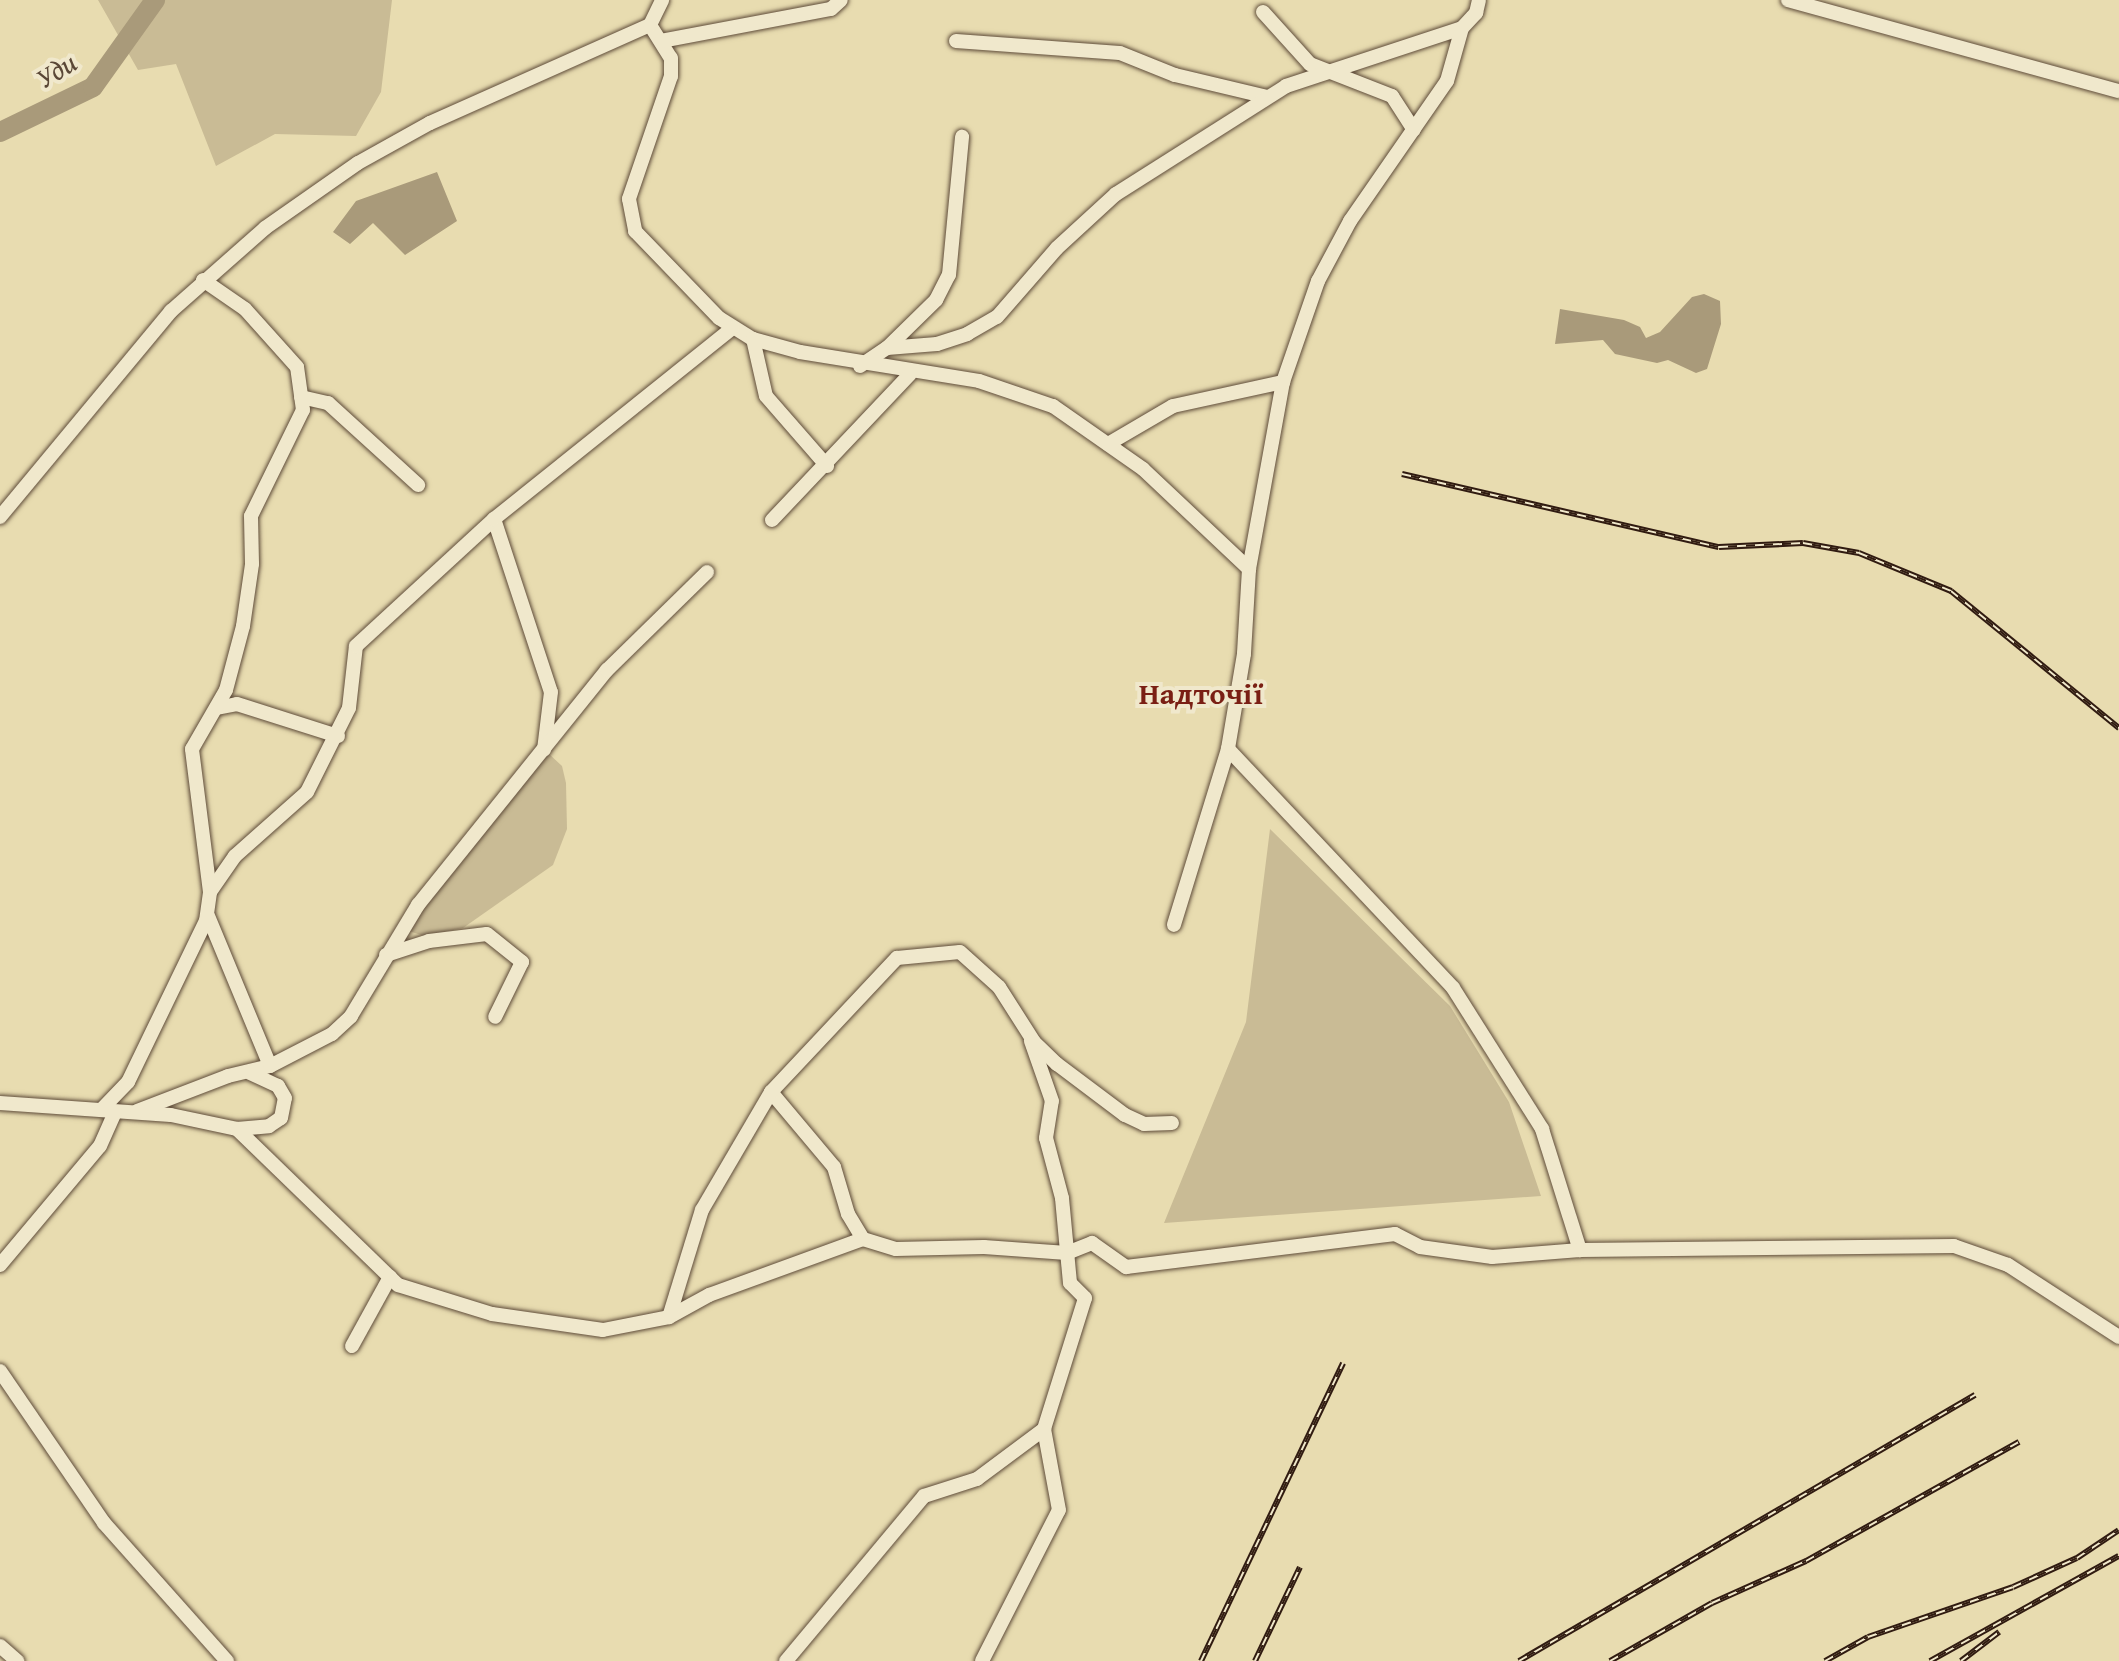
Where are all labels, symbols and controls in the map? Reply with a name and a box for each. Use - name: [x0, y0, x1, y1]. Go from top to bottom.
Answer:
- water label: Уди: [29, 45, 83, 95]
- district label: Надточії: [1139, 675, 1263, 711]

